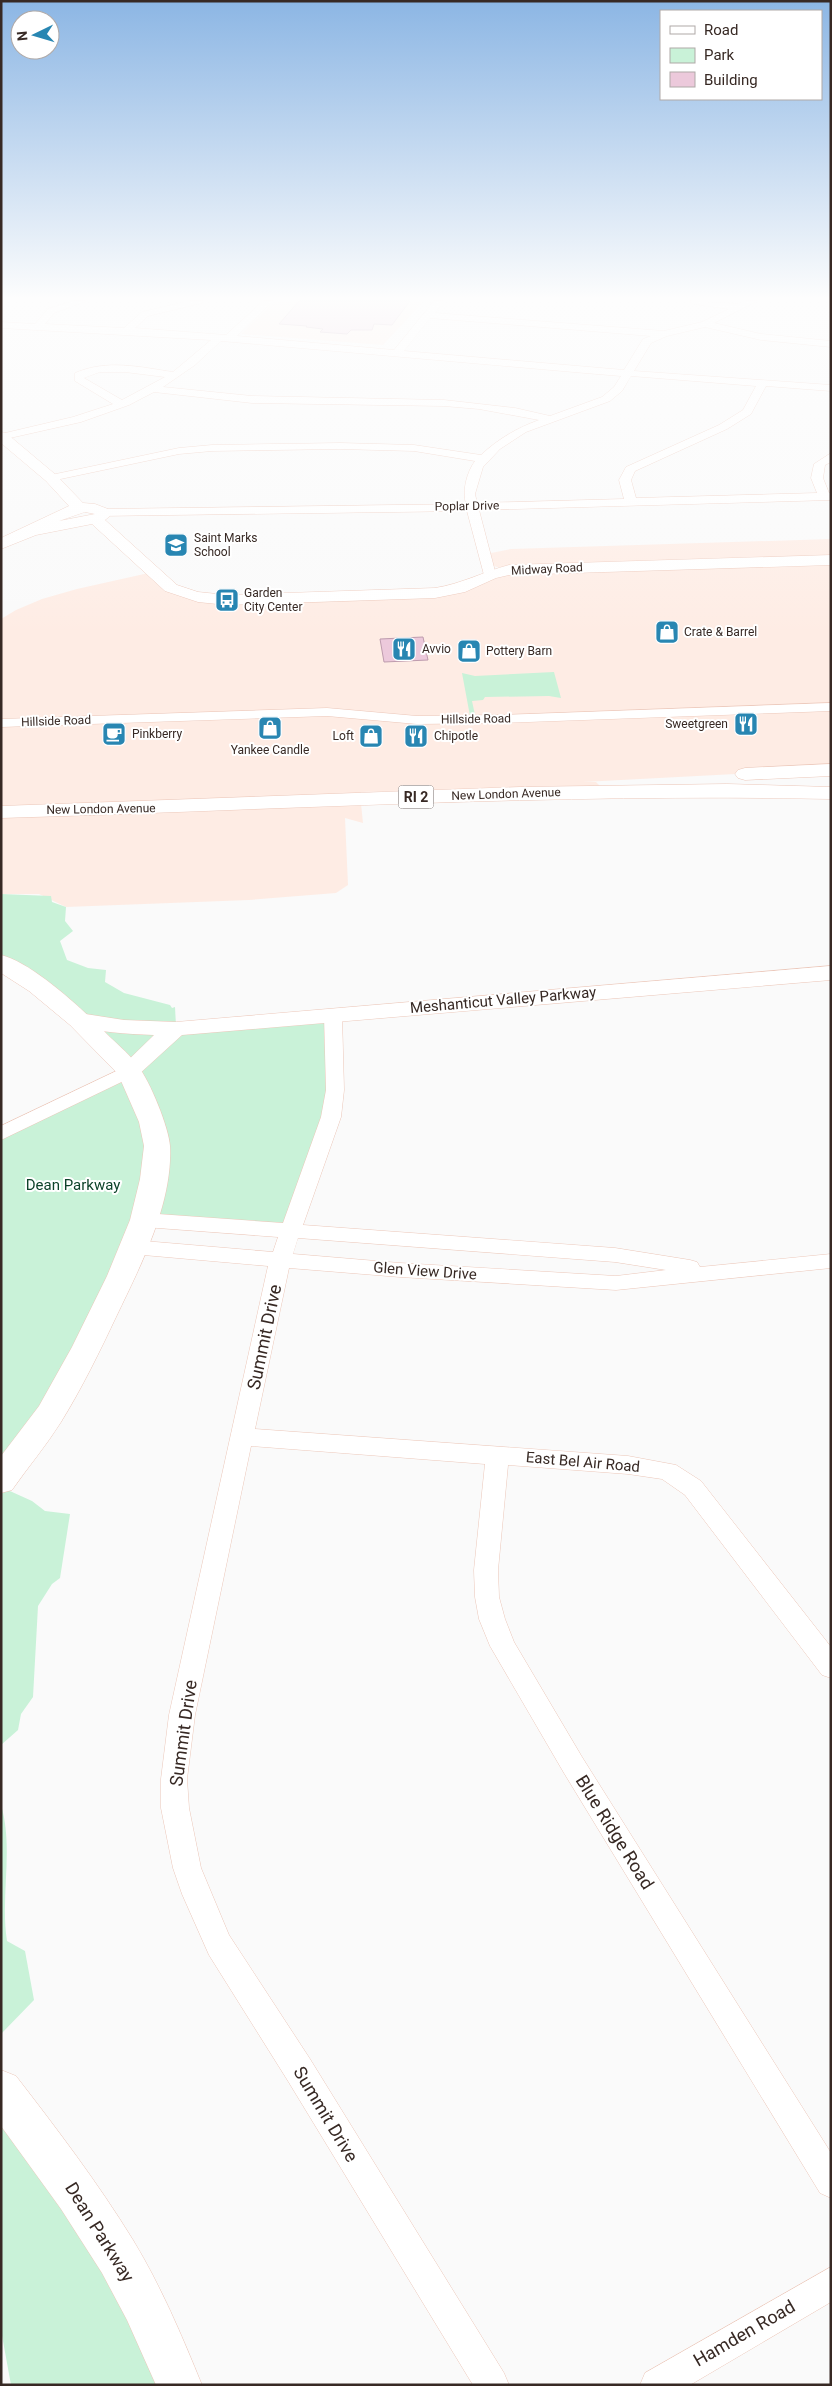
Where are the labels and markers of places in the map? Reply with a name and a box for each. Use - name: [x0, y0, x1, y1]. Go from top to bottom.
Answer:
- place label: Saint Marks School: [194, 531, 257, 559]
- school or university icon: Saint Marks School: [163, 532, 189, 558]
- place label: Garden City Center: [244, 586, 302, 614]
- bus stop icon: Garden City Center: [214, 587, 240, 613]
- shop icon: Crate & Barrel: [654, 619, 680, 645]
- place label: Crate & Barrel: [684, 625, 757, 639]
- restaurant icon: Avvio: [391, 636, 417, 662]
- shop icon: Pottery Barn: [456, 638, 482, 664]
- place label: Avvio: [422, 642, 451, 656]
- place label: Pottery Barn: [486, 644, 552, 658]
- restaurant icon: Sweetgreen: [733, 711, 759, 737]
- shop icon: Yankee Candle: [257, 715, 283, 741]
- place label: Sweetgreen: [665, 717, 728, 731]
- cafe icon: Pinkberry: [101, 721, 127, 747]
- shop icon: Loft: [358, 723, 384, 749]
- restaurant icon: Chipotle: [403, 723, 429, 749]
- place label: Pinkberry: [132, 727, 183, 741]
- place label: Loft: [333, 729, 354, 743]
- place label: Chipotle: [434, 729, 478, 743]
- place label: Yankee Candle: [231, 743, 309, 757]

